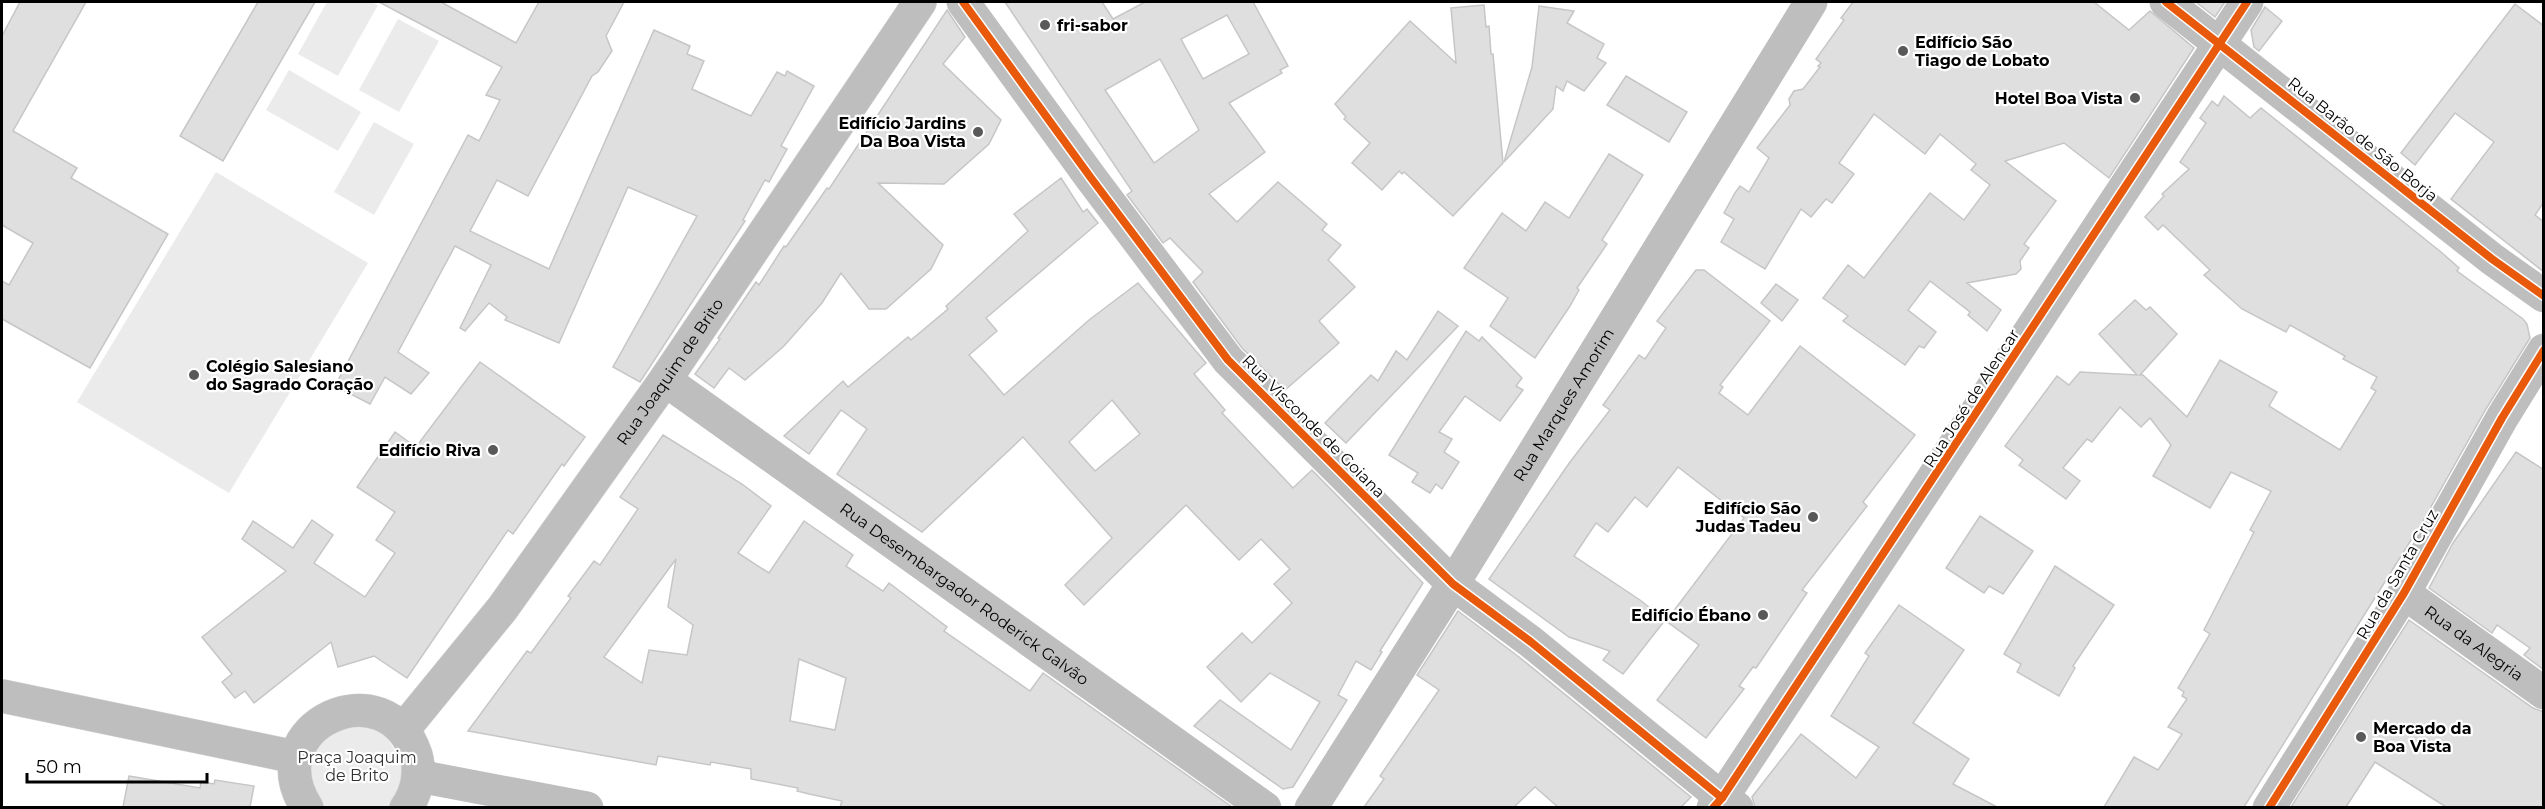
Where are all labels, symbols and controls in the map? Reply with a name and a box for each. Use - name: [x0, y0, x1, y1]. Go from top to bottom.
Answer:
- place label: fri-sabor: [1057, 16, 1128, 35]
- marker: fri-sabor: [1038, 18, 1052, 32]
- place label: Edifício São Tiago de Lobato: [1915, 33, 2050, 70]
- marker: Edifício São Tiago de Lobato: [1896, 44, 1910, 58]
- street label: Rua Barão de São Borja: [2284, 73, 2441, 206]
- place label: Hotel Boa Vista: [1995, 89, 2123, 108]
- marker: Hotel Boa Vista: [2128, 91, 2142, 105]
- place label: Edifício Jardins Da Boa Vista: [838, 114, 966, 151]
- marker: Edifício Jardins Da Boa Vista: [971, 125, 985, 139]
- street label: Rua Joaquim de Brito: [613, 295, 727, 449]
- street label: Rua Marques Amorim: [1510, 325, 1618, 485]
- street label: Rua José de Alencar: [1919, 325, 2023, 471]
- street label: Rua Visconde de Goiana: [1238, 351, 1389, 502]
- place label: Colégio Salesiano do Sagrado Coração: [206, 357, 374, 395]
- marker: Colégio Salesiano do Sagrado Coração: [187, 368, 201, 382]
- place label: Edifício Riva: [379, 441, 481, 460]
- marker: Edifício Riva: [486, 443, 500, 457]
- street label: Rua Desembargador Roderick Galvão: [836, 499, 1092, 689]
- place label: Edifício São Judas Tadeu: [1695, 499, 1801, 536]
- street label: Rua da Santa Cruz: [2352, 506, 2442, 643]
- marker: Edifício São Judas Tadeu: [1806, 510, 1820, 524]
- street label: Rua da Alegria: [2421, 602, 2527, 685]
- place label: Edifício Ébano: [1631, 606, 1751, 625]
- marker: Edifício Ébano: [1756, 608, 1770, 622]
- place label: Mercado da Boa Vista: [2373, 719, 2472, 756]
- marker: Mercado da Boa Vista: [2354, 730, 2368, 744]
- scale bar: [27, 746, 207, 784]
- park label: Praça Joaquim de Brito: [297, 748, 417, 785]
- text: 50 m: [36, 756, 82, 778]

